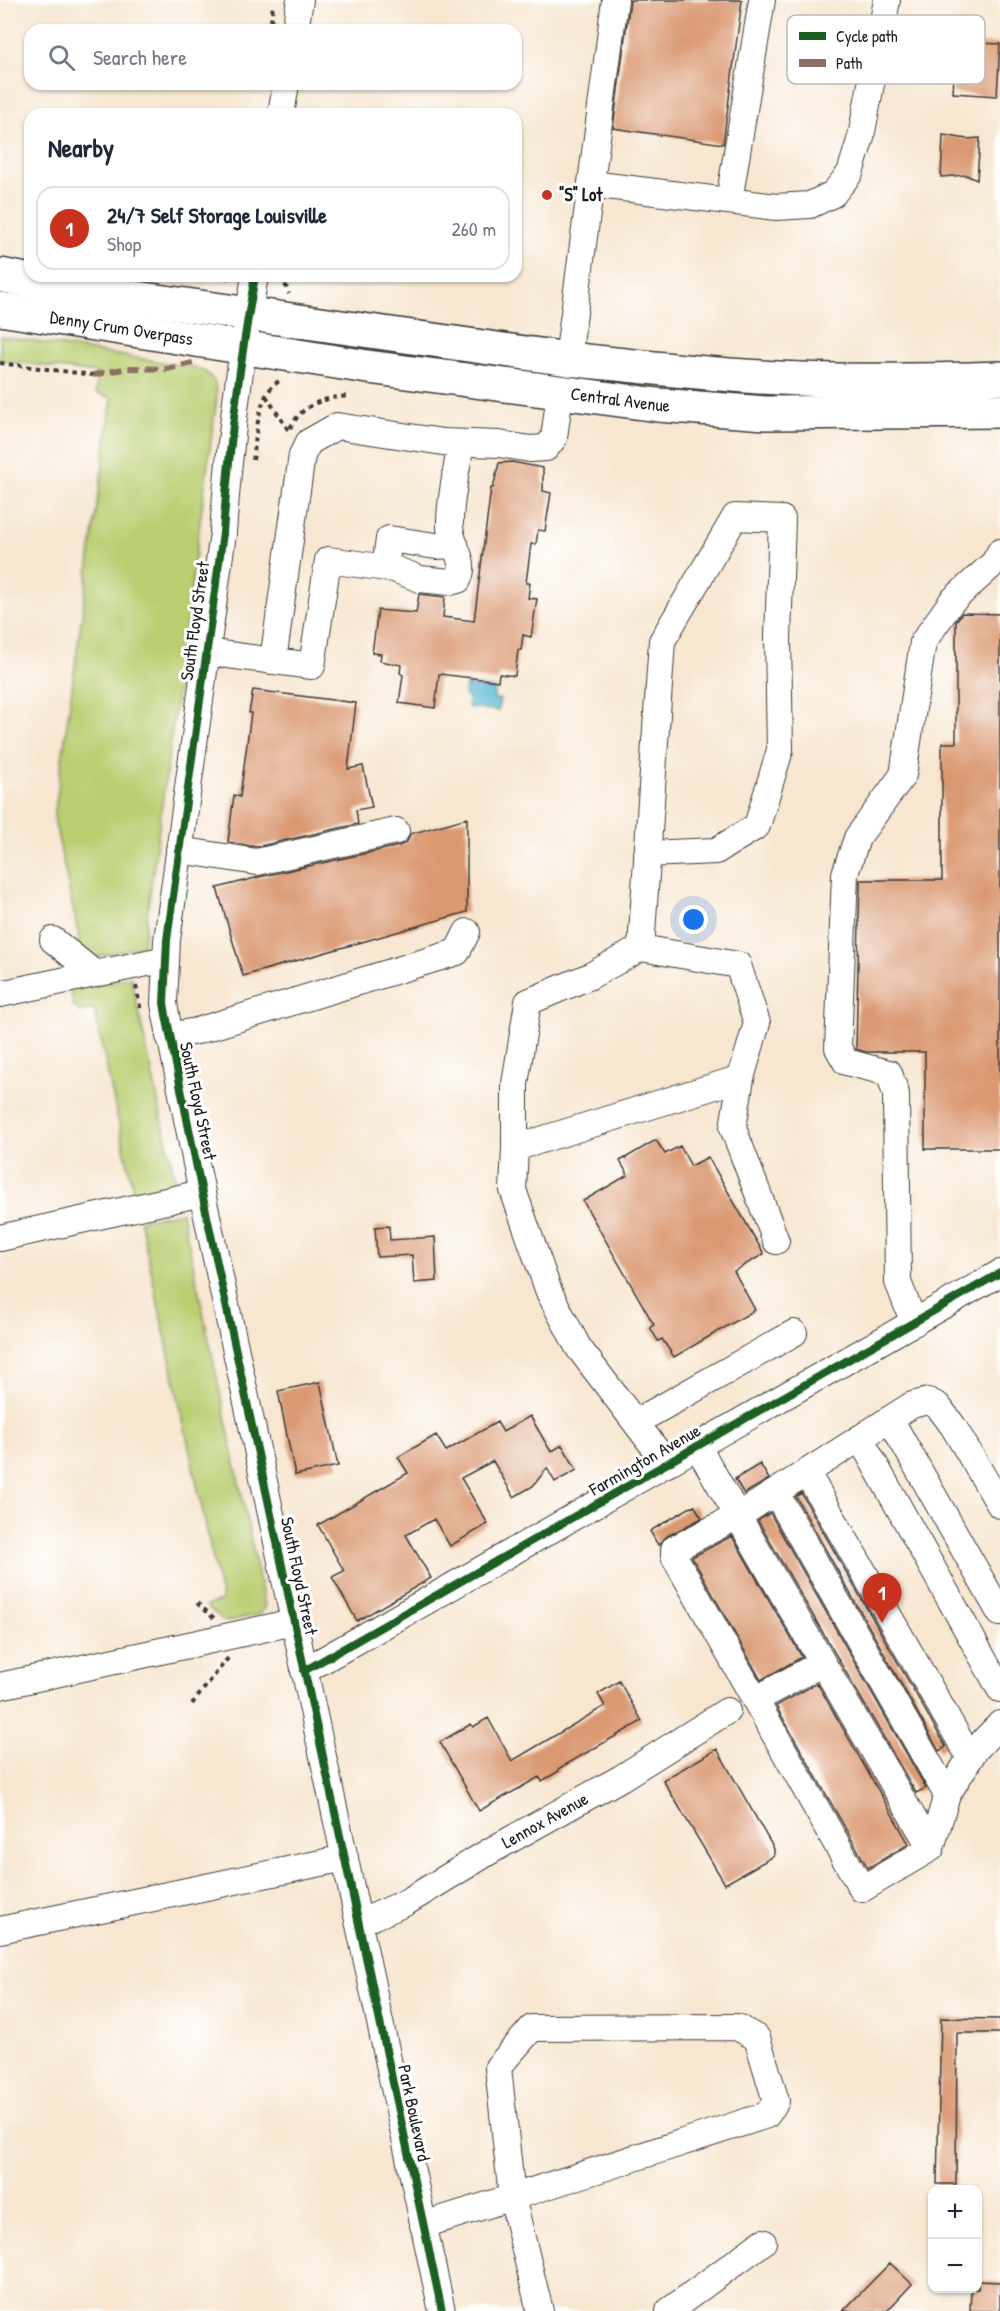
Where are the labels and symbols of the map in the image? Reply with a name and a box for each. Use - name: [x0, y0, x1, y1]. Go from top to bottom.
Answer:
- legend: [787, 15, 985, 84]
- text: Cycle path: [836, 25, 898, 47]
- text: Path: [836, 52, 862, 74]
- place label: "S" Lot: [559, 182, 603, 207]
- marker: "S" Lot: [540, 188, 554, 202]
- street label: Denny Crum Overpass: [48, 304, 195, 351]
- street label: Central Avenue: [569, 381, 671, 418]
- street label: South Floyd Street: [174, 559, 215, 682]
- your location: [679, 905, 708, 934]
- street label: South Floyd Street: [174, 1040, 223, 1163]
- street label: Farmington Avenue: [584, 1418, 705, 1502]
- street label: South Floyd Street: [275, 1515, 324, 1638]
- pin: 1: [862, 1574, 902, 1623]
- street label: Lennox Avenue: [497, 1786, 592, 1854]
- street label: Park Boulevard: [392, 2062, 437, 2163]

